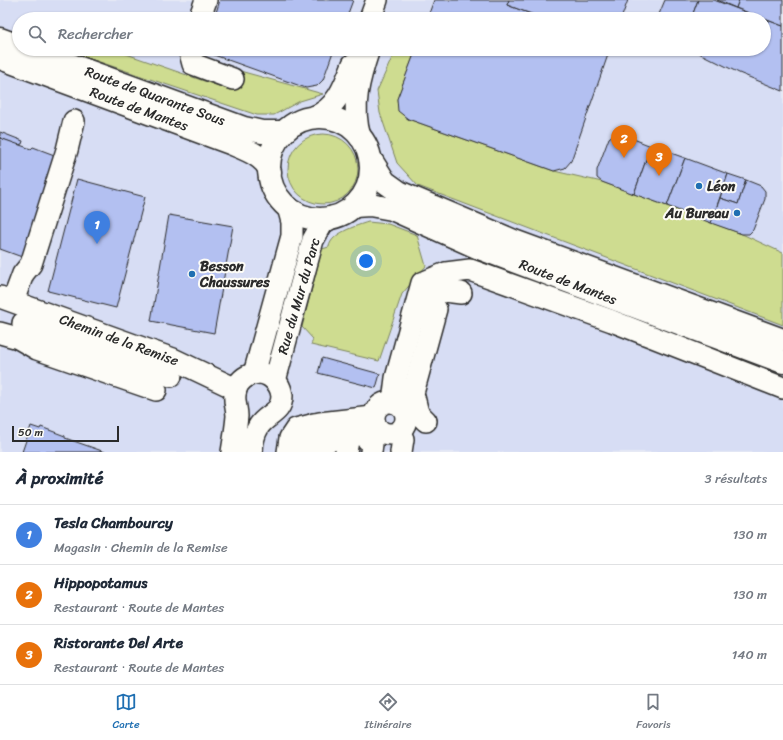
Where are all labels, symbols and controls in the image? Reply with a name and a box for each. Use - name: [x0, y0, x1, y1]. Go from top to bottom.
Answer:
- search box: [12, 12, 771, 56]
- text: Rechercher: [58, 21, 133, 47]
- icon: search: [26, 23, 48, 45]
- street label: Route de Quarante Sous: [81, 59, 229, 133]
- street label: Route de Mantes: [86, 80, 192, 139]
- pin: 2: [611, 125, 637, 158]
- pin: 3: [646, 143, 672, 176]
- place label: Léon: [707, 174, 736, 199]
- marker: Léon: [694, 181, 704, 191]
- place label: Au Bureau: [664, 201, 729, 226]
- marker: Au Bureau: [732, 208, 742, 218]
- pin: 1: [84, 211, 110, 244]
- street label: Rue du Mur du Parc: [270, 235, 328, 357]
- your location: [356, 251, 376, 271]
- street label: Route de Mantes: [515, 252, 621, 312]
- place label: Besson Chaussures: [199, 254, 270, 295]
- marker: Besson Chaussures: [187, 269, 197, 279]
- street label: Chemin de la Remise: [56, 307, 182, 373]
- text: 50 m: [18, 423, 43, 442]
- scale bar: [12, 424, 119, 443]
- text: À proximité: [16, 463, 103, 493]
- text: 3 résultats: [705, 467, 767, 490]
- text: Tesla Chambourcy: [54, 510, 173, 536]
- text: 1: [26, 523, 32, 546]
- text: 130 m: [733, 523, 767, 546]
- text: Magasin · Chemin de la Remise: [54, 536, 228, 559]
- text: Hippopotamus: [54, 570, 147, 596]
- text: 2: [25, 583, 33, 606]
- text: 130 m: [733, 583, 767, 606]
- text: Restaurant · Route de Mantes: [54, 596, 224, 619]
- text: Ristorante Del Arte: [54, 630, 183, 656]
- text: 3: [25, 643, 33, 666]
- text: 140 m: [732, 643, 767, 666]
- text: Restaurant · Route de Mantes: [54, 656, 224, 679]
- tab: Carte: [112, 691, 140, 734]
- tab: Itinéraire: [365, 691, 412, 734]
- tab: Favoris: [636, 691, 671, 734]

